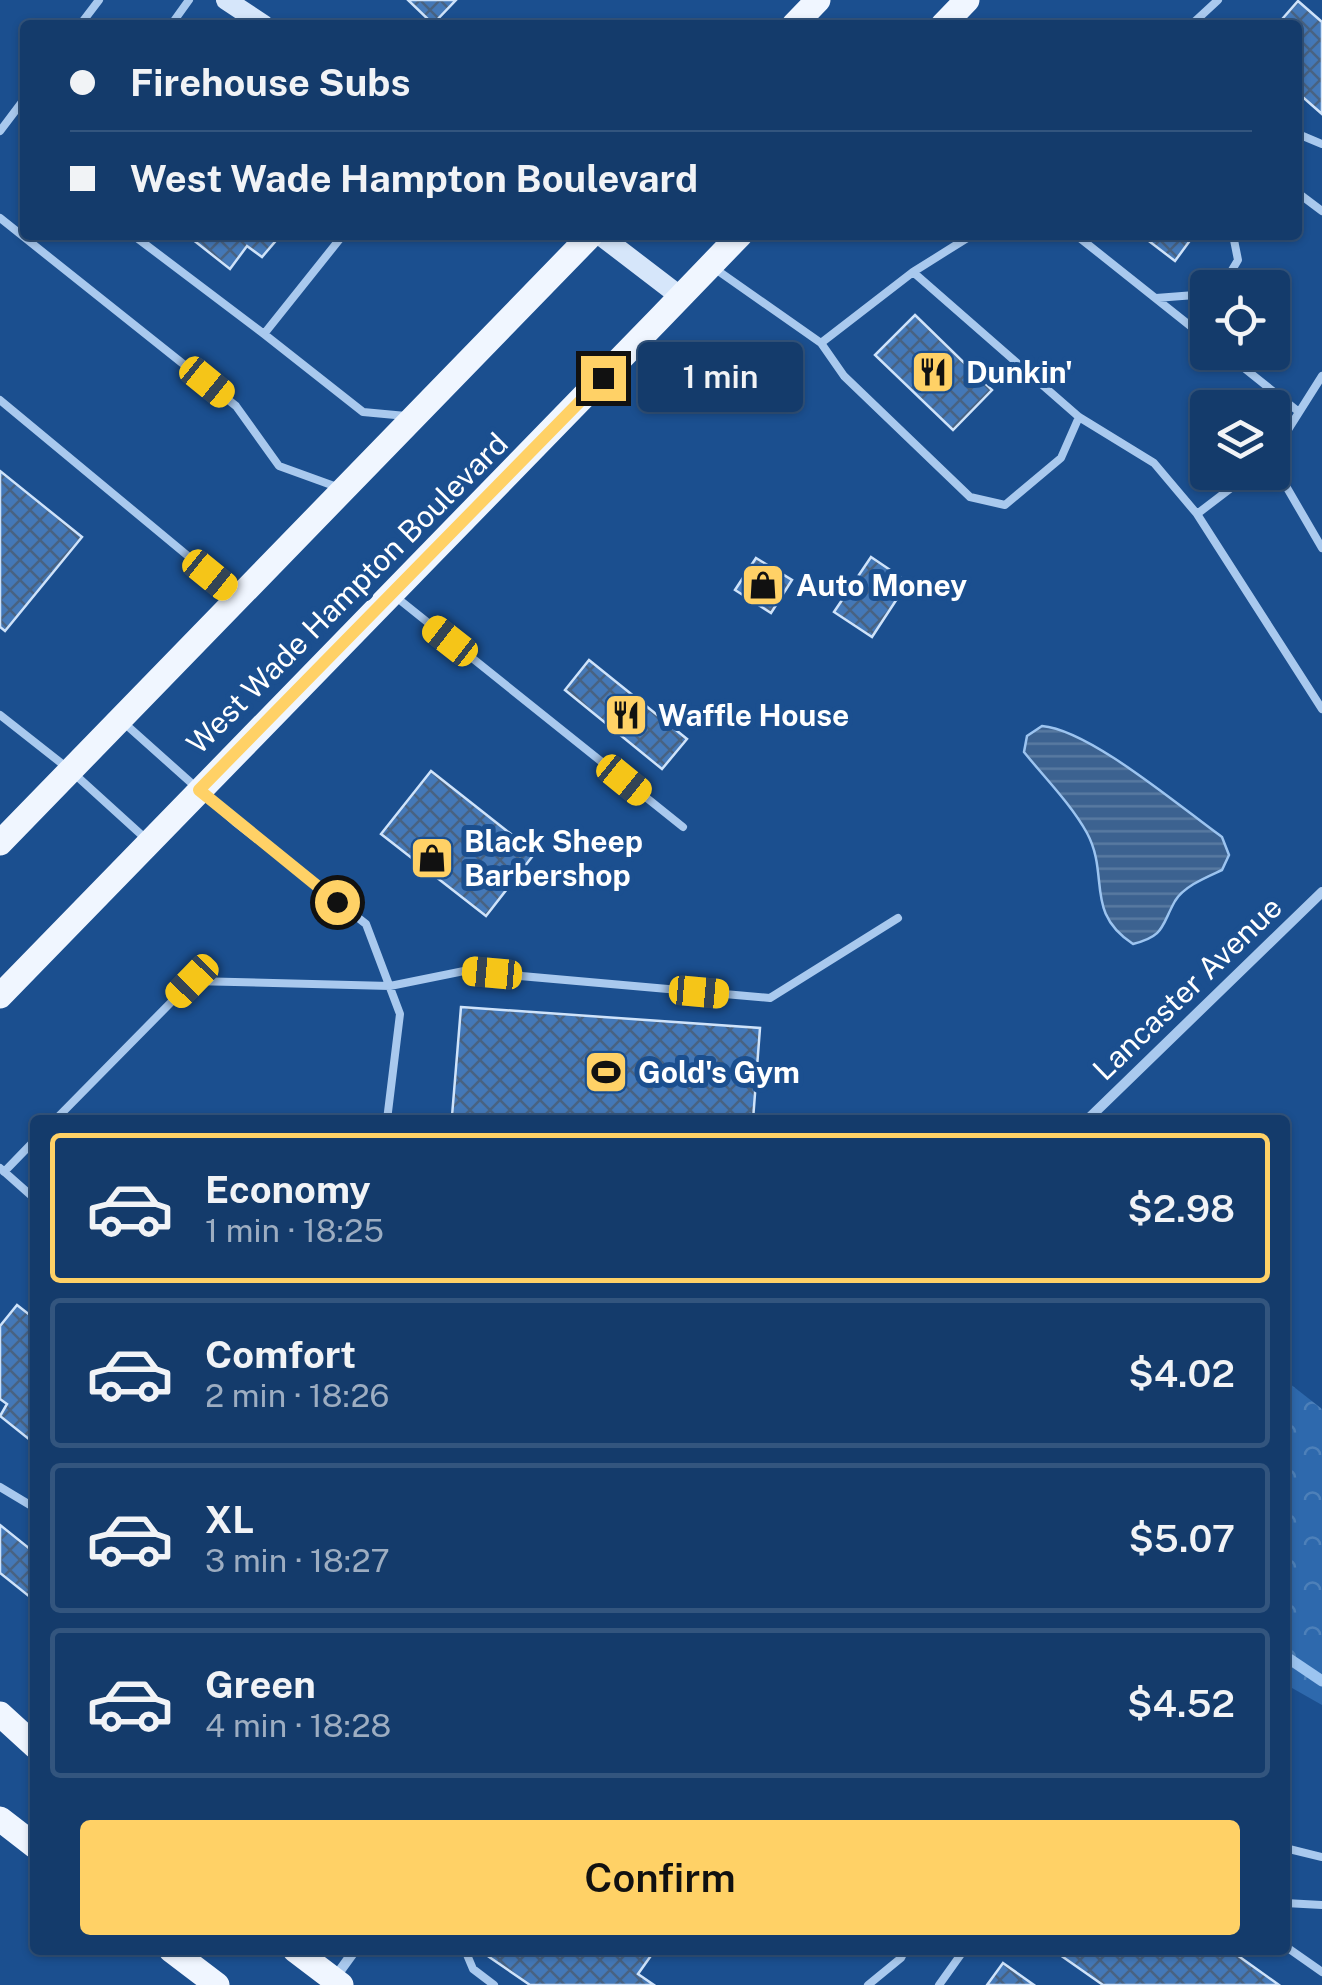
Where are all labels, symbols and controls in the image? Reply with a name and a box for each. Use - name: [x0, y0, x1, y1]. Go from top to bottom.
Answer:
- text: Firehouse Subs: [130, 60, 410, 105]
- text: West Wade Hampton Boulevard: [130, 156, 698, 201]
- map controls: [1190, 270, 1290, 490]
- button: locate: [1190, 270, 1290, 370]
- callout: 1 min: [638, 343, 803, 413]
- restaurant icon: Dunkin': [910, 349, 956, 395]
- car: [174, 351, 240, 413]
- place label: Dunkin': [966, 354, 1073, 390]
- route end: [581, 356, 626, 401]
- text: 1 min: [682, 358, 759, 395]
- button: layers: [1190, 390, 1290, 490]
- street label: West Wade Hampton Boulevard: [179, 425, 515, 761]
- car: [177, 544, 243, 606]
- shop icon: Auto Money: [740, 562, 786, 608]
- place label: Auto Money: [796, 567, 967, 603]
- car: [417, 611, 483, 671]
- restaurant icon: Waffle House: [603, 692, 649, 738]
- place label: Waffle House: [658, 697, 849, 733]
- car: [591, 749, 657, 811]
- place label: Black Sheep Barbershop: [464, 823, 643, 893]
- shop icon: Black Sheep Barbershop: [409, 835, 455, 881]
- route start: [315, 880, 360, 925]
- street label: Lancaster Avenue: [1085, 889, 1289, 1087]
- car: [160, 949, 224, 1013]
- car: [461, 955, 523, 991]
- car: [668, 974, 730, 1010]
- sports icon: Gold's Gym: [583, 1049, 629, 1095]
- place label: Gold's Gym: [638, 1054, 800, 1090]
- icon: car: [85, 1163, 175, 1253]
- text: Economy: [205, 1167, 371, 1212]
- text: $2.98: [1127, 1186, 1235, 1231]
- text: 1 min · 18:25: [205, 1212, 384, 1249]
- icon: car: [85, 1328, 175, 1418]
- text: Comfort: [205, 1332, 356, 1377]
- text: $4.02: [1128, 1351, 1235, 1396]
- text: 2 min · 18:26: [205, 1377, 389, 1414]
- icon: car: [85, 1493, 175, 1583]
- text: XL: [205, 1497, 254, 1542]
- text: $5.07: [1128, 1516, 1235, 1561]
- text: 3 min · 18:27: [205, 1542, 390, 1579]
- icon: car: [85, 1658, 175, 1748]
- text: Green: [205, 1662, 316, 1707]
- text: $4.52: [1127, 1681, 1235, 1726]
- text: 4 min · 18:28: [205, 1707, 391, 1744]
- button: Confirm: [80, 1820, 1240, 1935]

